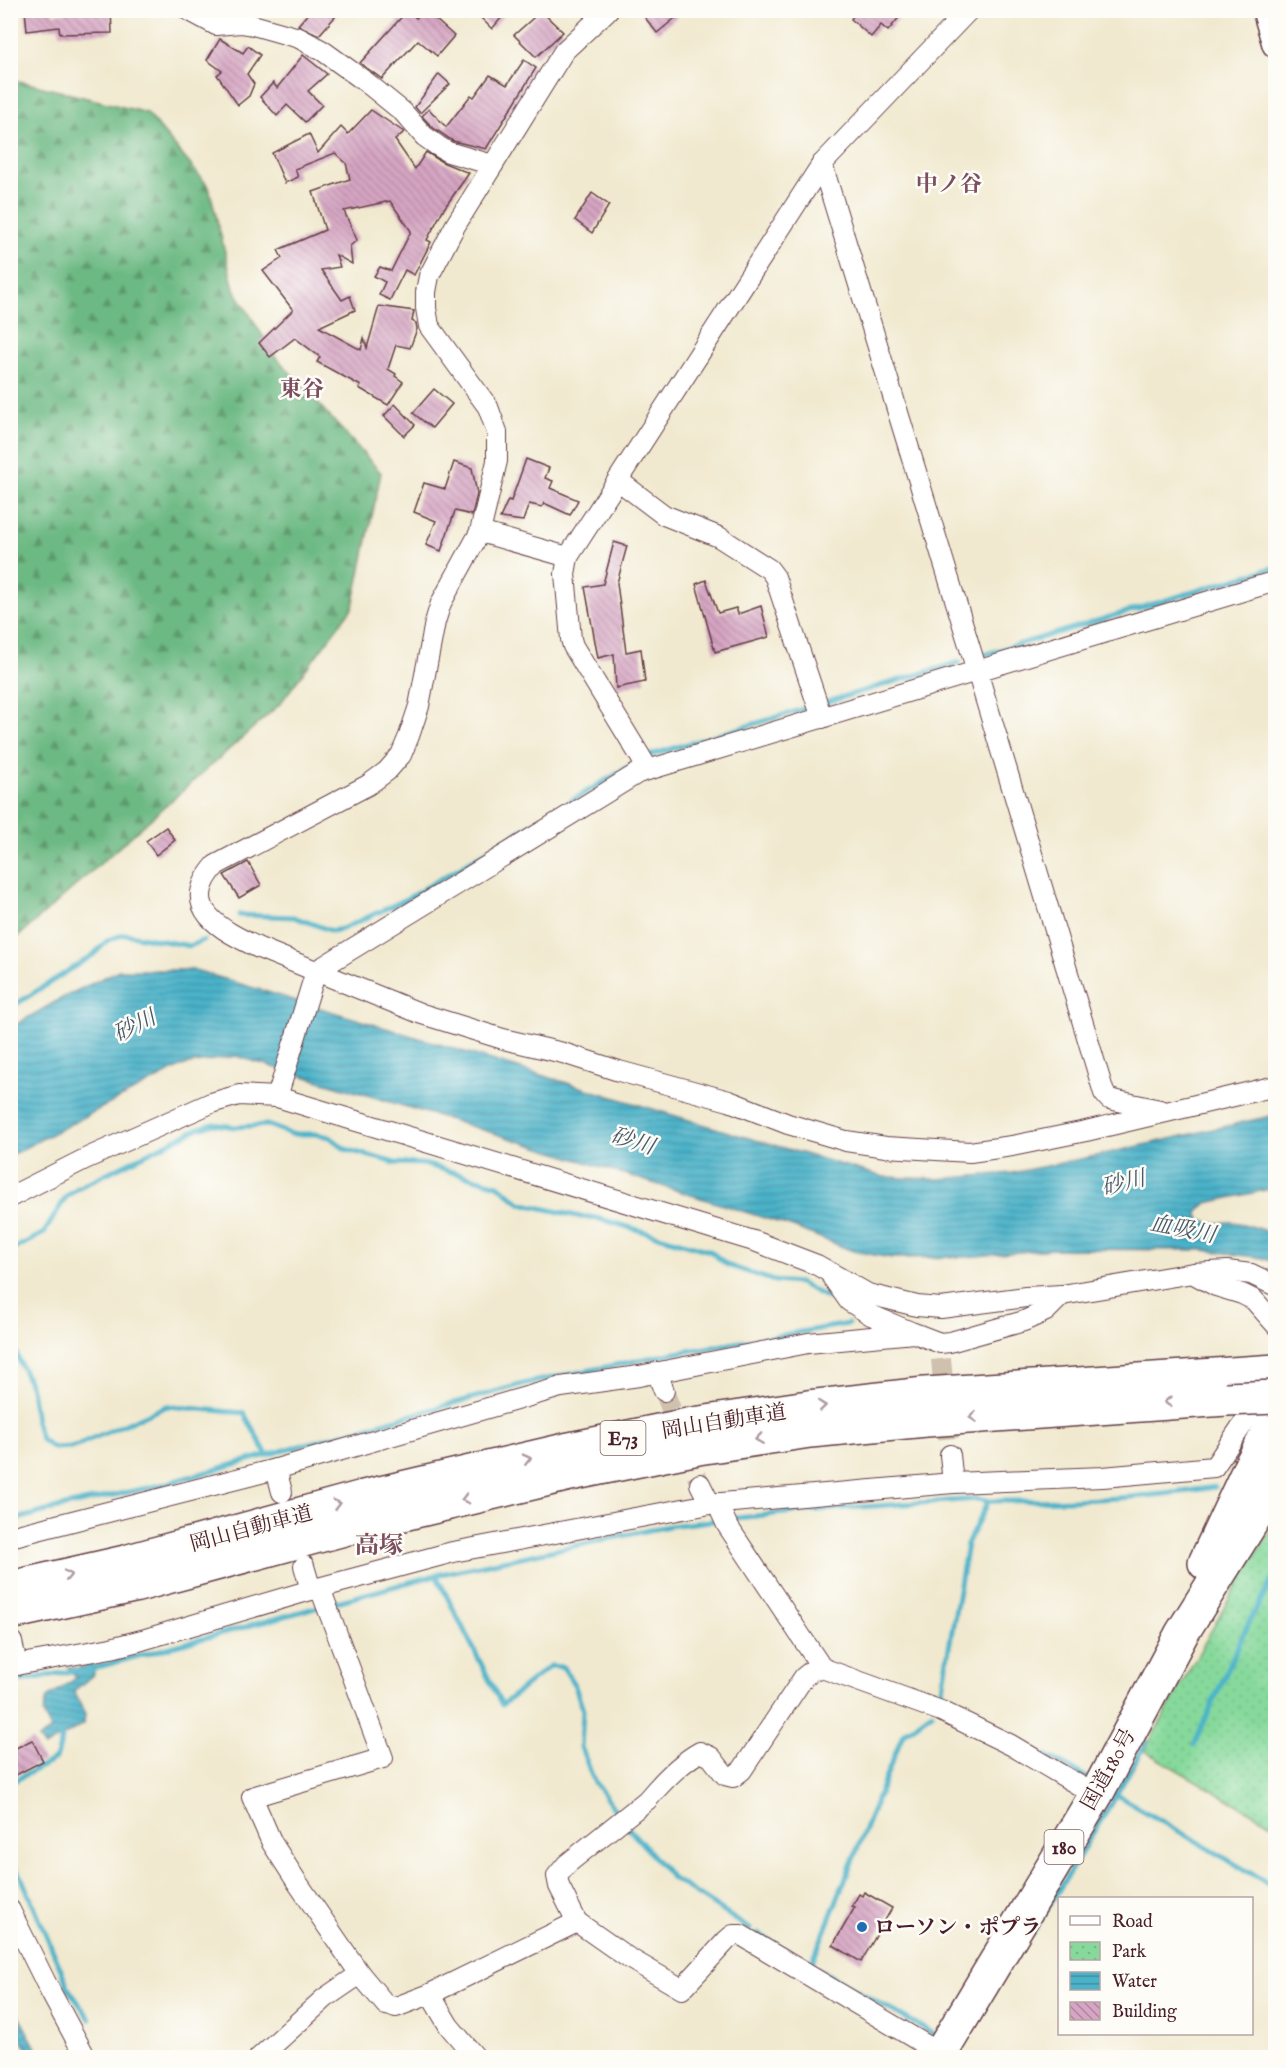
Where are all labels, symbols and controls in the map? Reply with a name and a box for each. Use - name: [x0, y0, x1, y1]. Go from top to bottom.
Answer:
- district label: 中ノ谷: [916, 171, 982, 199]
- district label: 東谷: [280, 376, 324, 404]
- water label: 砂川: [109, 1003, 163, 1049]
- water label: 砂川: [607, 1122, 659, 1162]
- water label: 砂川: [1099, 1165, 1150, 1203]
- water label: 血吸川: [1148, 1210, 1220, 1250]
- one-way arrow: [1163, 1396, 1172, 1409]
- street label: 岡山自動車道: [660, 1399, 789, 1446]
- one-way arrow: [818, 1400, 827, 1413]
- one-way arrow: [969, 1410, 978, 1423]
- road number: E73: [600, 1421, 646, 1455]
- one-way arrow: [754, 1432, 763, 1444]
- one-way arrow: [522, 1453, 532, 1466]
- one-way arrow: [460, 1492, 470, 1505]
- one-way arrow: [332, 1499, 342, 1512]
- street label: 岡山自動車道: [187, 1500, 316, 1559]
- district label: 高塚: [355, 1531, 403, 1562]
- one-way arrow: [62, 1569, 72, 1582]
- street label: 国道180号: [1076, 1724, 1143, 1815]
- road number: 180: [1044, 1830, 1084, 1864]
- legend: [1058, 1897, 1253, 2035]
- text: Road: [1112, 1911, 1153, 1934]
- place label: ローソン・ポプラ: [874, 1915, 1041, 1942]
- marker: ローソン・ポプラ: [855, 1920, 869, 1934]
- text: Park: [1112, 1941, 1147, 1964]
- text: Water: [1112, 1971, 1157, 1994]
- text: Building: [1112, 2001, 1177, 2024]

